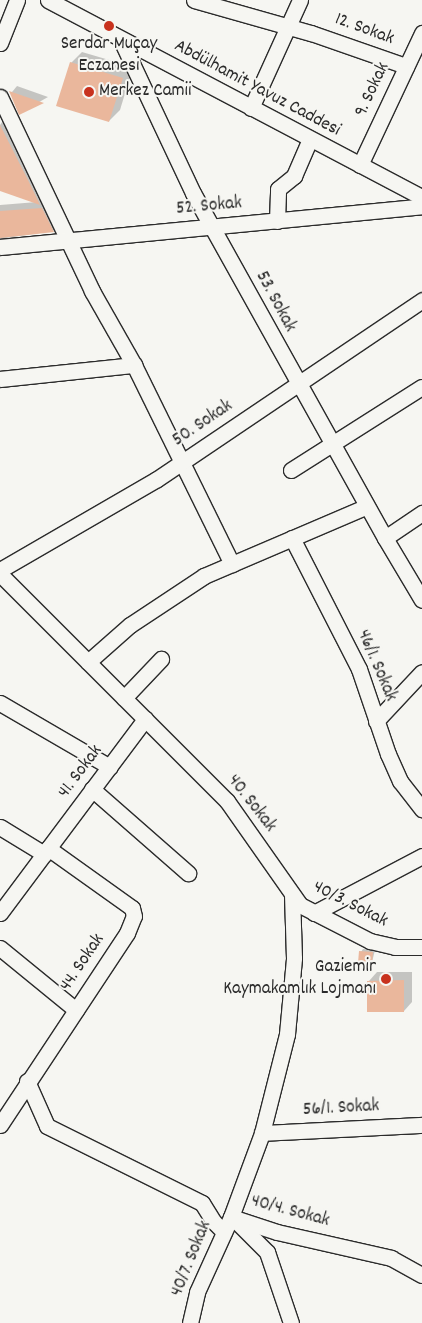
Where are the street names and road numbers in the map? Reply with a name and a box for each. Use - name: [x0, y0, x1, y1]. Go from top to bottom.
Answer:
- street label: 12. Sokak: [331, 9, 397, 51]
- street label: Abdülhamit Yavuz Caddesi: [170, 35, 344, 143]
- street label: 9. Sokak: [351, 59, 395, 121]
- street label: 52. Sokak: [175, 193, 243, 221]
- street label: 53. Sokak: [249, 267, 301, 337]
- street label: 50. Sokak: [168, 396, 238, 452]
- street label: 46/1. Sokak: [351, 627, 401, 705]
- street label: 41. Sokak: [54, 741, 108, 803]
- street label: 40. Sokak: [221, 771, 281, 837]
- street label: 40/3. Sokak: [309, 876, 391, 934]
- street label: 44. Sokak: [55, 930, 111, 996]
- street label: 56/1. Sokak: [302, 1096, 380, 1122]
- street label: 40/4. Sokak: [248, 1191, 332, 1233]
- street label: 40/7. Sokak: [166, 1218, 218, 1300]

